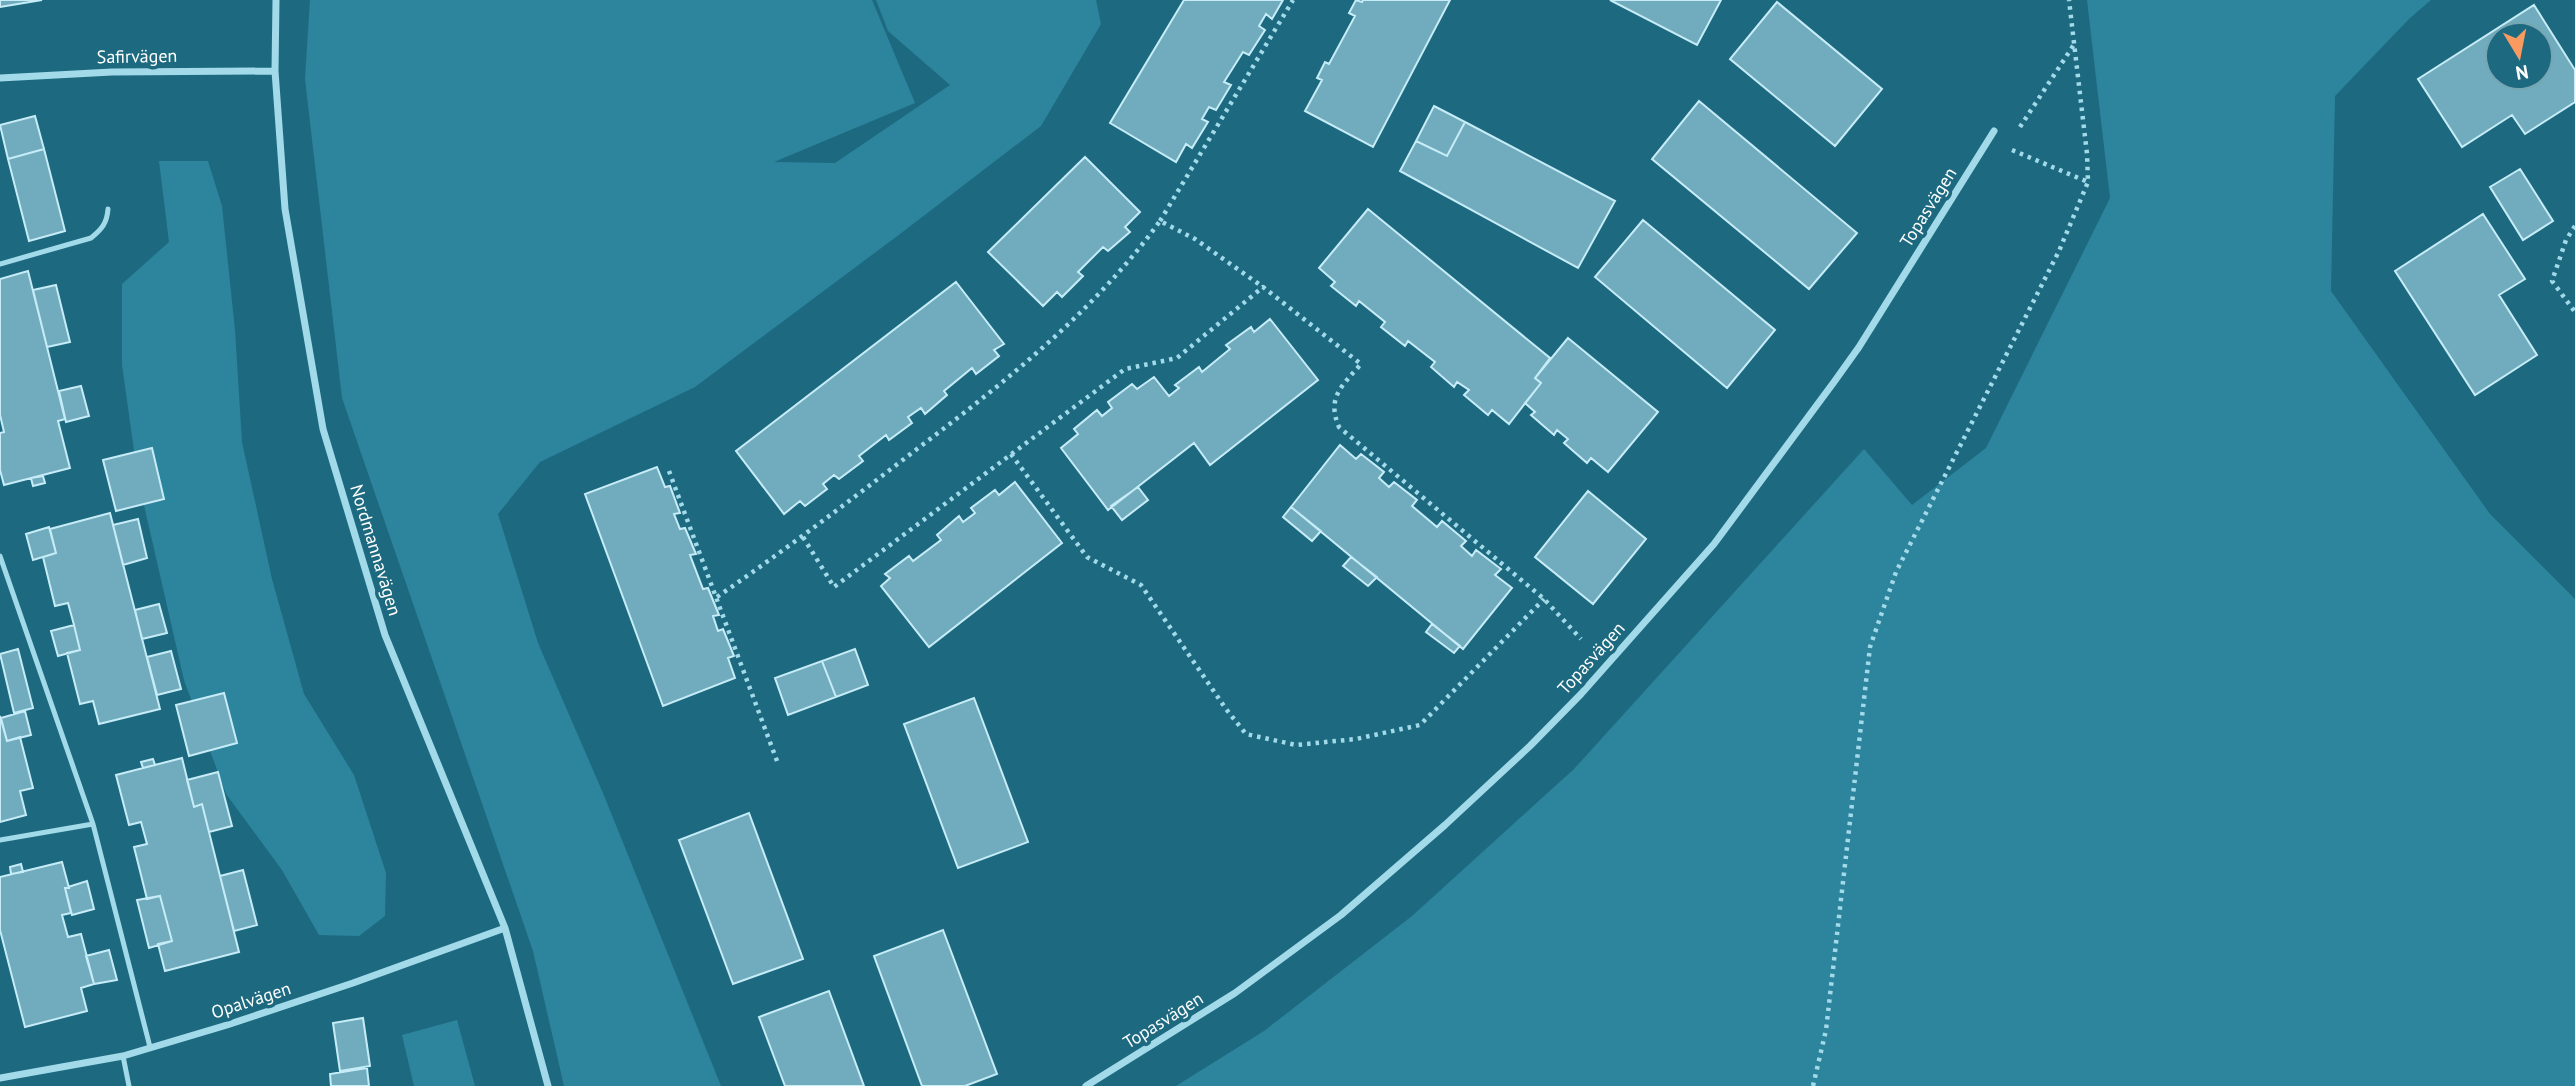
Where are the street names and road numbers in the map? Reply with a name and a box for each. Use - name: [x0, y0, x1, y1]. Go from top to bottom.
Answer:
- street label: Safirvägen: [97, 44, 177, 68]
- street label: Topasvägen: [1894, 163, 1962, 251]
- street label: Nordmannavägen: [345, 482, 407, 618]
- street label: Topasvägen: [1552, 617, 1630, 699]
- street label: Opalvägen: [208, 976, 294, 1024]
- street label: Topasvägen: [1119, 986, 1207, 1054]

